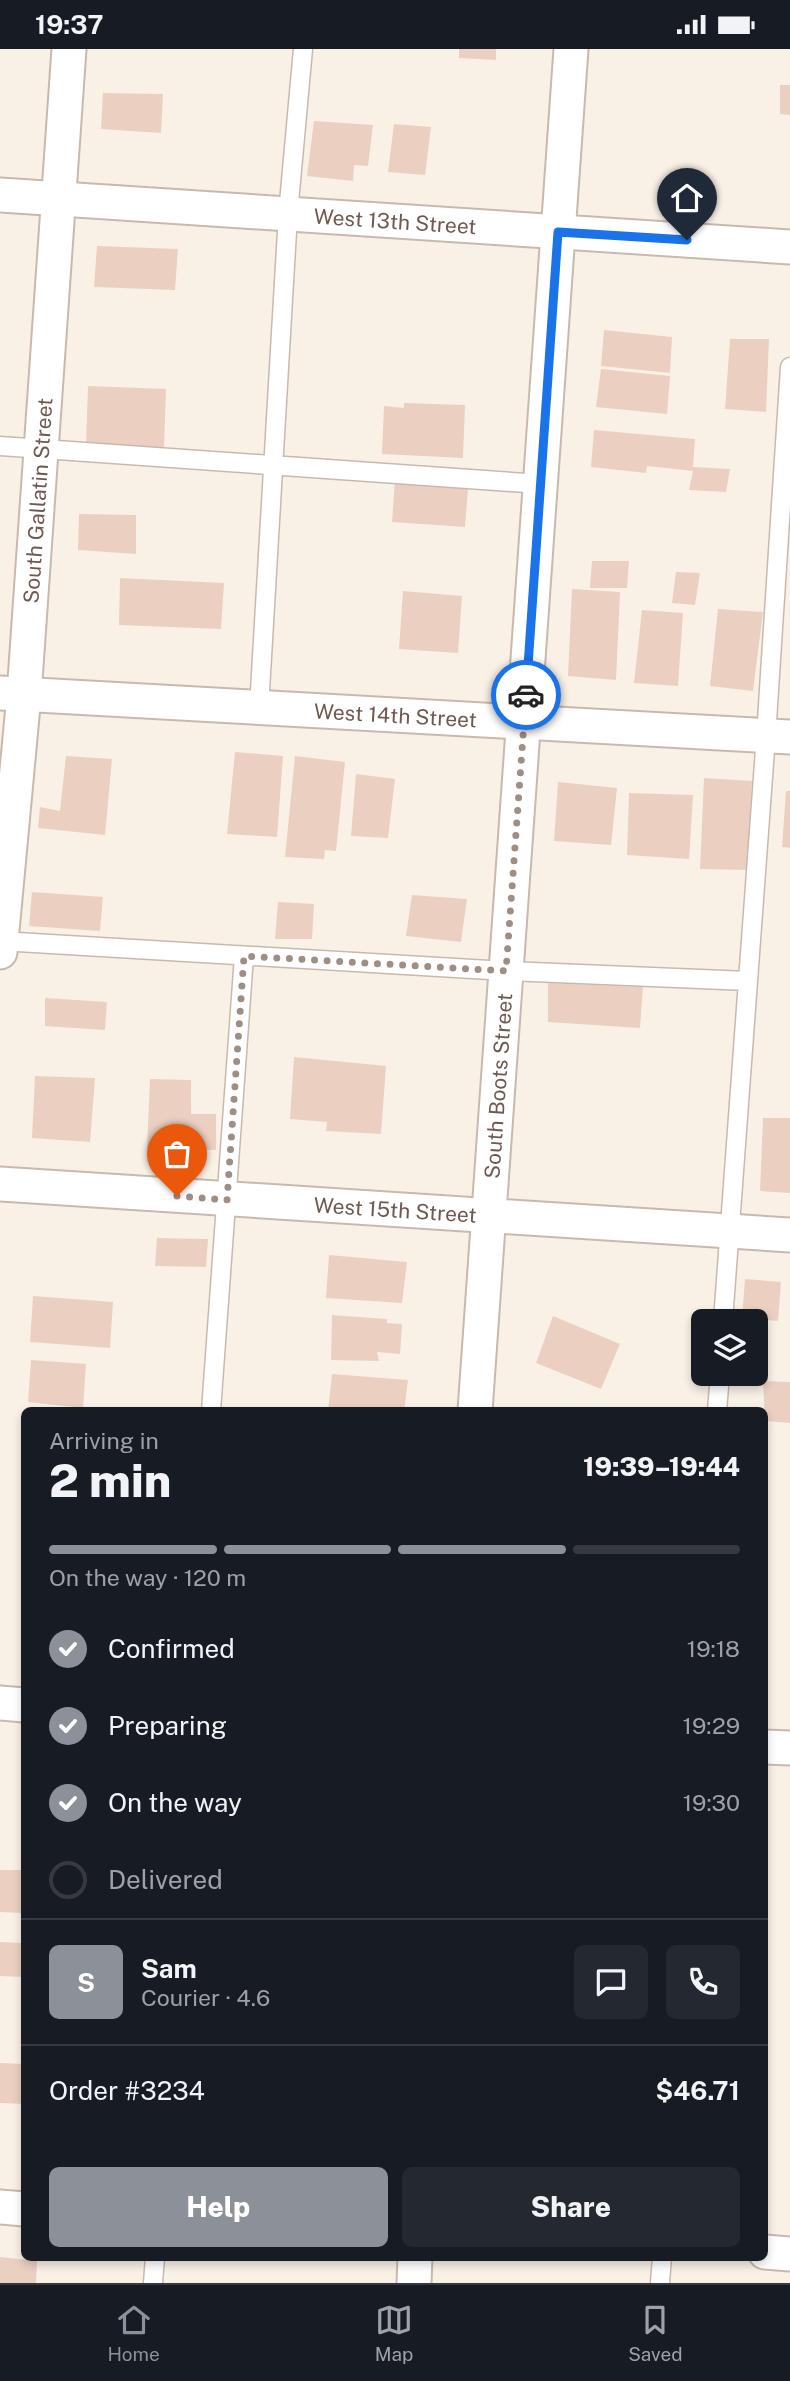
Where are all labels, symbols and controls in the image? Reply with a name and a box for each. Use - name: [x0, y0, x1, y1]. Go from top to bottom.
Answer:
- text: 19:37: [35, 9, 103, 40]
- pin: [657, 168, 717, 240]
- icon: home: [668, 179, 706, 217]
- street label: West 13th Street: [313, 203, 477, 239]
- street label: South Gallatin Street: [18, 397, 57, 604]
- courier: [491, 660, 561, 730]
- icon: car: [507, 676, 545, 714]
- street label: West 14th Street: [313, 698, 478, 732]
- street label: South Boots Street: [479, 992, 517, 1180]
- pin: [147, 1124, 207, 1196]
- icon: bag: [158, 1135, 196, 1173]
- street label: West 15th Street: [313, 1192, 477, 1227]
- map controls: [691, 1309, 768, 1386]
- button: layers: [691, 1309, 768, 1386]
- text: Arriving in: [49, 1427, 159, 1454]
- text: 19:39–19:44: [583, 1451, 740, 1482]
- text: 2 min: [49, 1453, 171, 1507]
- text: On the way · 120 m: [49, 1564, 246, 1591]
- icon: check: [49, 1630, 87, 1668]
- text: Confirmed: [108, 1633, 235, 1664]
- text: 19:18: [687, 1635, 740, 1662]
- icon: check: [49, 1707, 87, 1745]
- text: Preparing: [108, 1710, 227, 1741]
- text: 19:29: [683, 1712, 740, 1739]
- icon: check: [49, 1784, 87, 1822]
- text: On the way: [108, 1787, 242, 1818]
- text: 19:30: [683, 1789, 740, 1816]
- text: Delivered: [108, 1864, 223, 1895]
- button: chat: [574, 1945, 648, 2019]
- button: phone: [666, 1945, 740, 2019]
- text: Sam: [141, 1953, 197, 1984]
- text: S: [77, 1967, 95, 1998]
- text: Courier · 4.6: [141, 1984, 270, 2011]
- text: Order #3234: [49, 2075, 205, 2106]
- text: $46.71: [656, 2075, 740, 2106]
- button: Help: [49, 2167, 388, 2247]
- button: Share: [402, 2167, 740, 2247]
- tab: Home: [107, 2301, 160, 2365]
- tab: Map: [375, 2301, 413, 2365]
- tab: Saved: [628, 2301, 683, 2365]

